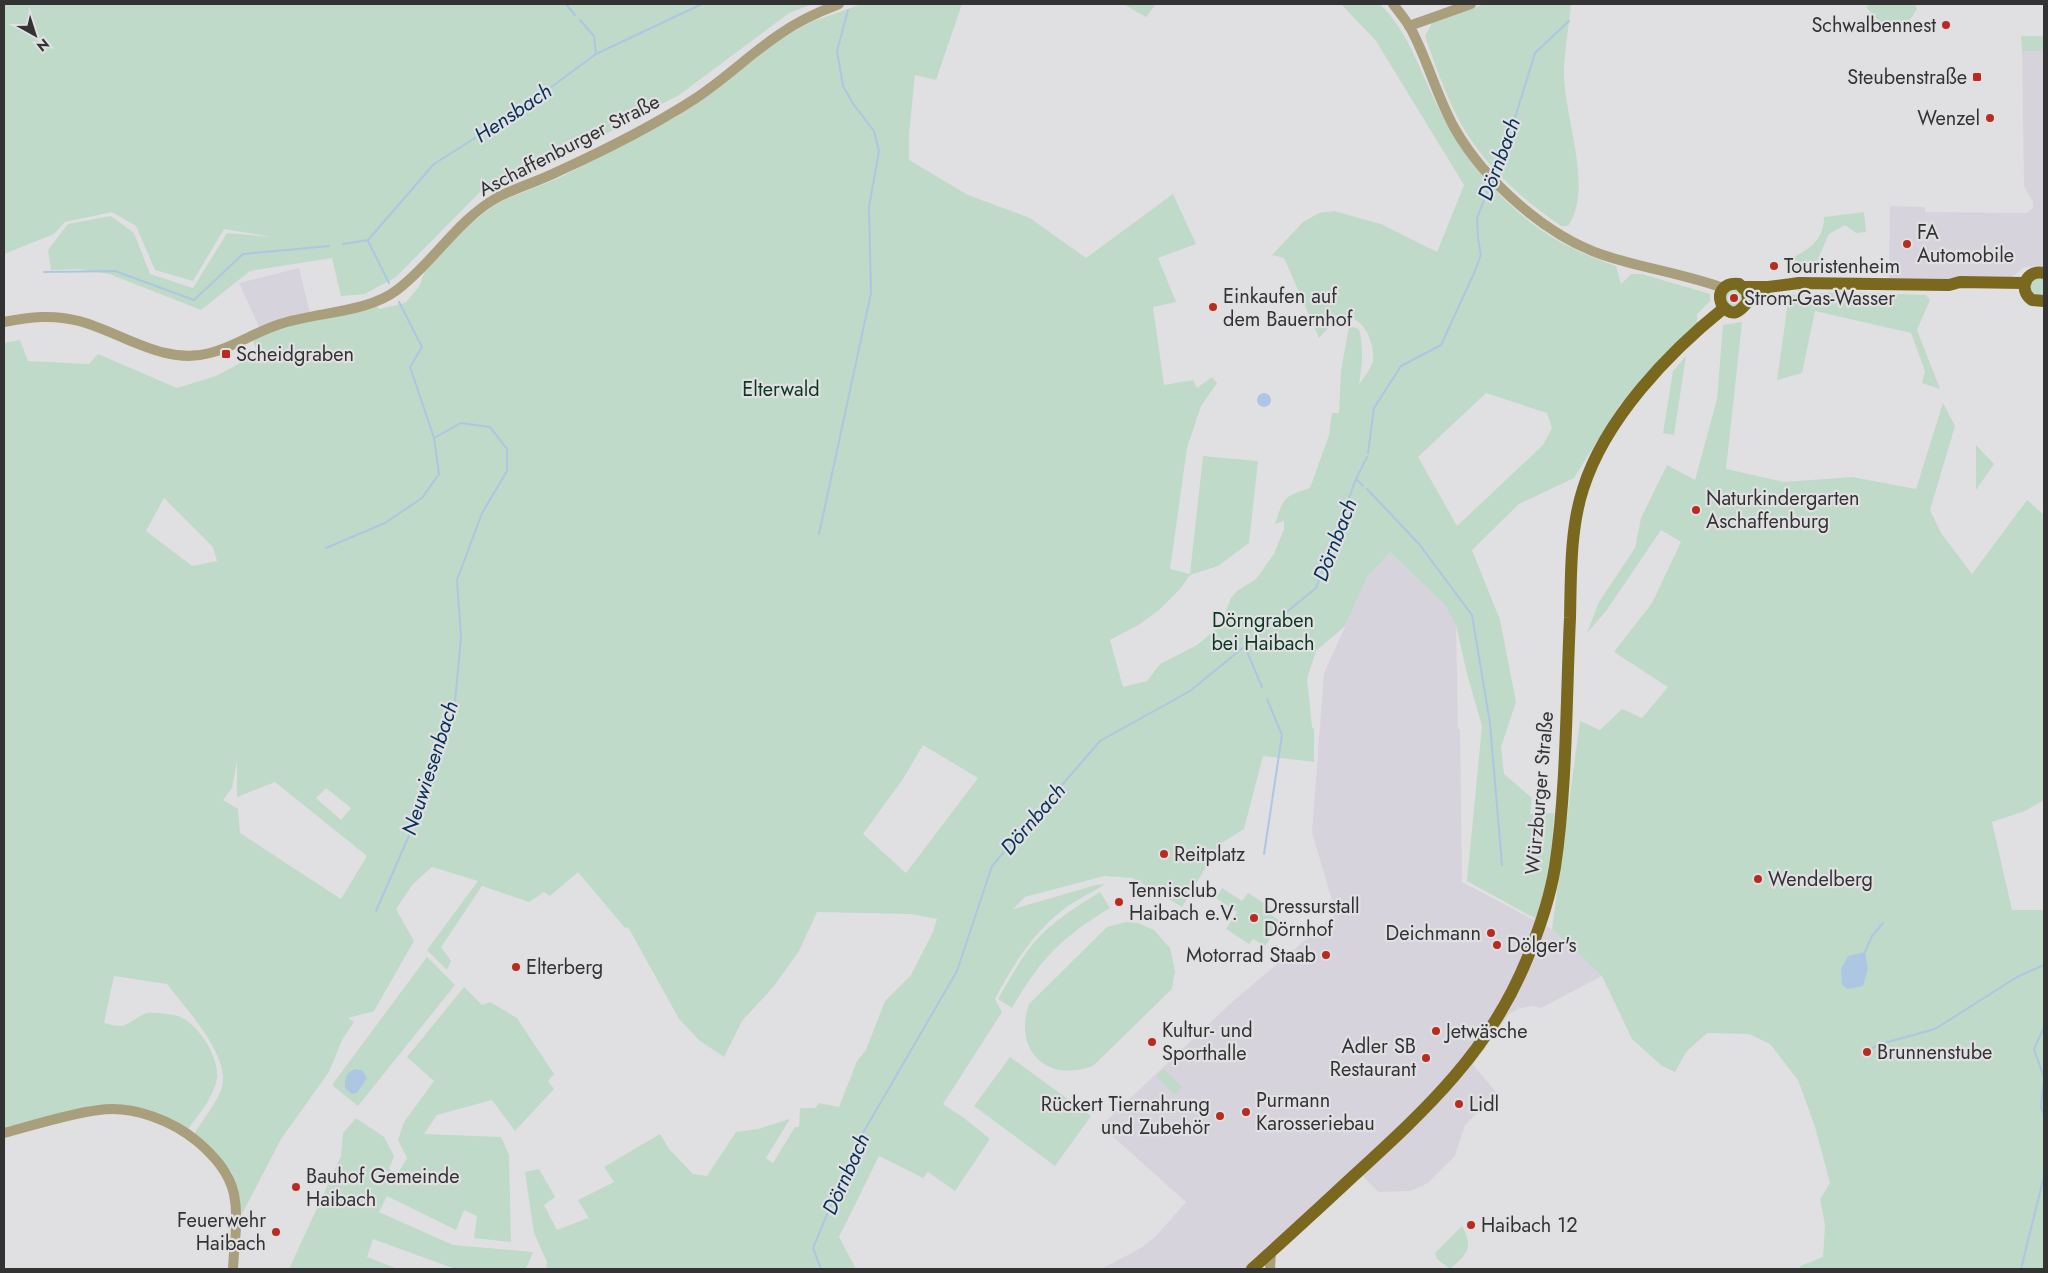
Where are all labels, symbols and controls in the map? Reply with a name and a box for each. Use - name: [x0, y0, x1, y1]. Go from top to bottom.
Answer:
- north arrow: [10, 10, 60, 60]
- place label: Schwalbennest: [1811, 11, 1936, 40]
- marker: Schwalbennest: [1940, 19, 1952, 31]
- text: N: [33, 34, 54, 56]
- place label: Steubenstraße: [1847, 63, 1967, 92]
- marker: Steubenstraße: [1971, 71, 1983, 83]
- water label: Hensbach: [468, 76, 558, 150]
- street label: Aschaffenburger Straße: [474, 87, 665, 204]
- place label: Wenzel: [1917, 104, 1980, 133]
- marker: Wenzel: [1984, 112, 1996, 124]
- water label: Dörnbach: [1470, 113, 1528, 205]
- place label: FA Automobile: [1917, 218, 2014, 270]
- marker: FA Automobile: [1901, 238, 1913, 250]
- place label: Touristenheim: [1784, 252, 1900, 281]
- marker: Touristenheim: [1768, 260, 1780, 272]
- place label: Einkaufen auf dem Bauernhof: [1223, 282, 1354, 334]
- place label: Strom-Gas-Wasser: [1744, 284, 1895, 313]
- marker: Strom-Gas-Wasser: [1728, 292, 1740, 304]
- marker: Einkaufen auf dem Bauernhof: [1207, 301, 1219, 313]
- place label: Scheidgraben: [236, 340, 354, 369]
- marker: Scheidgraben: [220, 348, 232, 360]
- park label: Elterwald: [742, 375, 820, 404]
- place label: Naturkindergarten Aschaffenburg: [1706, 484, 1860, 536]
- water label: Dörnbach: [1306, 494, 1364, 586]
- marker: Naturkindergarten Aschaffenburg: [1690, 504, 1702, 516]
- park label: Dörngraben bei Haibach: [1211, 606, 1315, 658]
- water label: Neuwiesenbach: [394, 697, 466, 839]
- street label: Würzburger Straße: [1518, 710, 1561, 876]
- water label: Dörnbach: [993, 777, 1073, 861]
- place label: Reitplatz: [1174, 840, 1245, 869]
- marker: Reitplatz: [1158, 848, 1170, 860]
- place label: Wendelberg: [1768, 865, 1873, 894]
- marker: Wendelberg: [1752, 873, 1764, 885]
- place label: Tennisclub Haibach e.V.: [1129, 876, 1238, 928]
- place label: Dressurstall Dörnhof: [1264, 892, 1360, 944]
- marker: Tennisclub Haibach e.V.: [1113, 896, 1125, 908]
- marker: Dressurstall Dörnhof: [1248, 912, 1260, 924]
- place label: Deichmann: [1386, 919, 1481, 948]
- marker: Deichmann: [1485, 927, 1497, 939]
- place label: Dölger's: [1507, 931, 1576, 960]
- marker: Dölger's: [1491, 939, 1503, 951]
- place label: Motorrad Staab: [1186, 941, 1316, 970]
- marker: Motorrad Staab: [1320, 949, 1332, 961]
- place label: Elterberg: [526, 953, 603, 982]
- marker: Elterberg: [510, 961, 522, 973]
- place label: Kultur- und Sporthalle: [1162, 1016, 1253, 1068]
- place label: Jetwäsche: [1443, 1017, 1528, 1046]
- marker: Jetwäsche: [1430, 1025, 1442, 1037]
- place label: Adler SB Restaurant: [1330, 1032, 1416, 1084]
- marker: Kultur- und Sporthalle: [1146, 1036, 1158, 1048]
- place label: Brunnenstube: [1877, 1038, 1992, 1067]
- marker: Brunnenstube: [1861, 1046, 1873, 1058]
- marker: Adler SB Restaurant: [1420, 1052, 1432, 1064]
- place label: Purmann Karosseriebau: [1256, 1086, 1375, 1138]
- place label: Rückert Tiernahrung und Zubehör: [1041, 1090, 1210, 1142]
- place label: Lidl: [1469, 1090, 1499, 1119]
- marker: Lidl: [1453, 1098, 1465, 1110]
- marker: Purmann Karosseriebau: [1240, 1106, 1252, 1118]
- marker: Rückert Tiernahrung und Zubehör: [1214, 1110, 1226, 1122]
- water label: Dörnbach: [815, 1128, 877, 1220]
- place label: Bauhof Gemeinde Haibach: [306, 1162, 460, 1214]
- marker: Bauhof Gemeinde Haibach: [290, 1181, 302, 1193]
- place label: Feuerwehr Haibach: [177, 1206, 266, 1258]
- place label: Haibach 12: [1481, 1211, 1578, 1240]
- marker: Haibach 12: [1465, 1219, 1477, 1231]
- marker: Feuerwehr Haibach: [270, 1226, 282, 1238]

